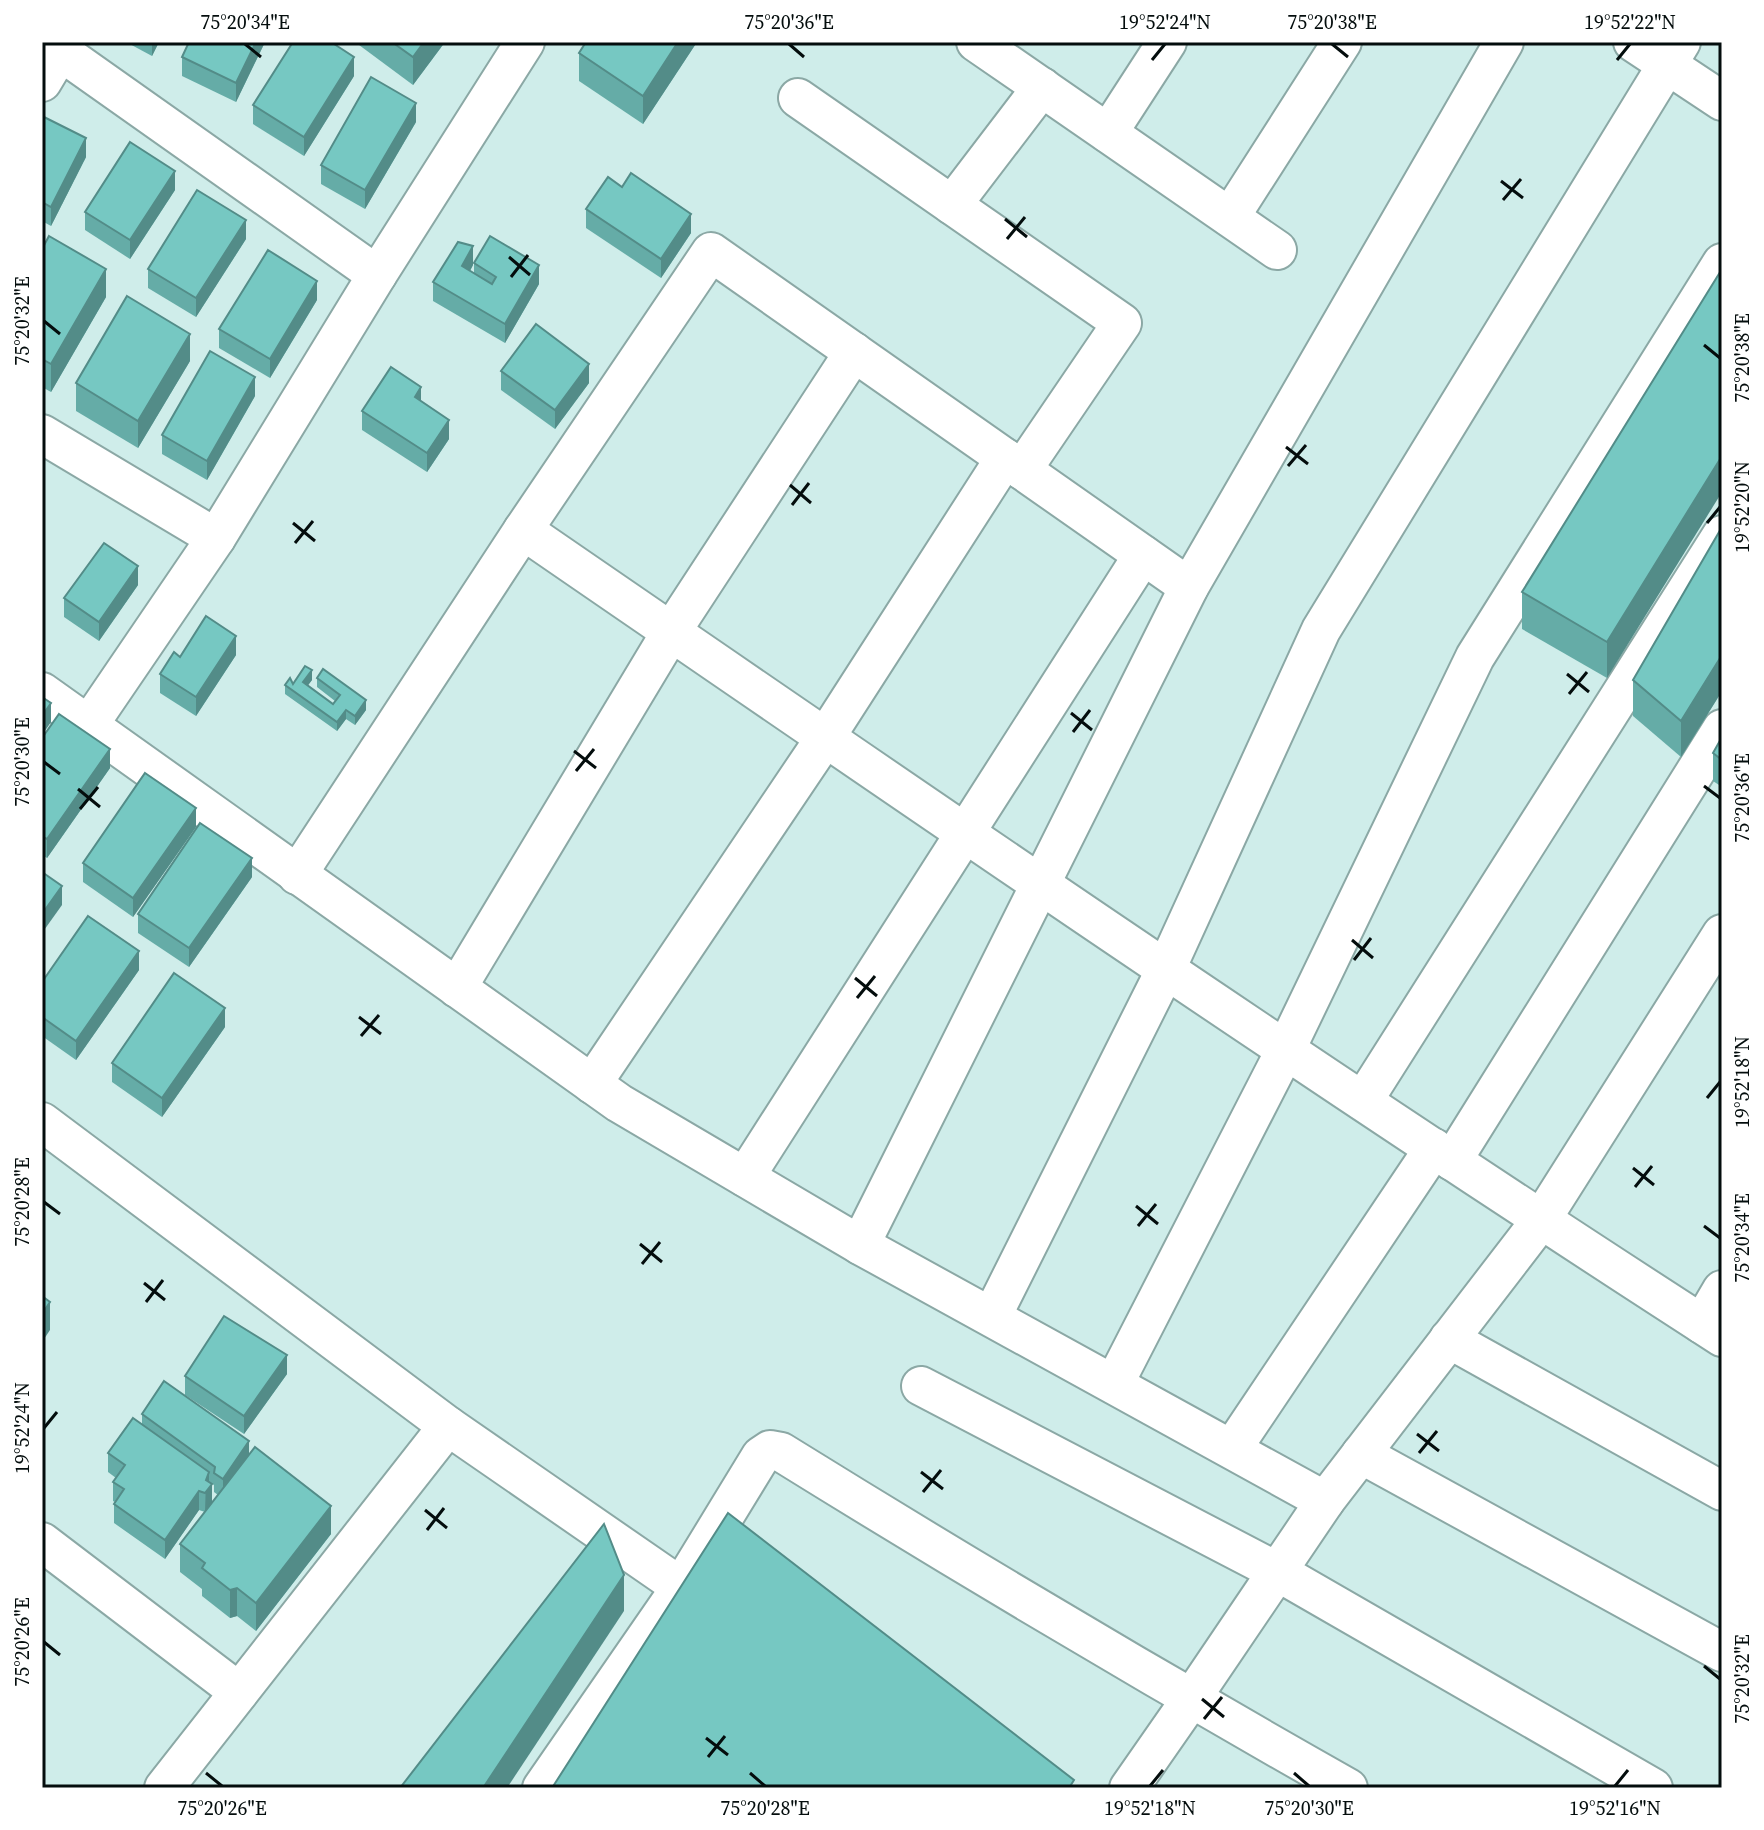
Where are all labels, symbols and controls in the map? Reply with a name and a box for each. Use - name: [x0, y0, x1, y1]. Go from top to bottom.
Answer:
- text: 75°20'34"E: [200, 8, 290, 36]
- text: 75°20'36"E: [744, 8, 834, 36]
- text: 19°52'24"N: [1119, 8, 1211, 36]
- text: 75°20'38"E: [1287, 8, 1377, 36]
- text: 19°52'22"N: [1584, 8, 1676, 36]
- text: 75°20'32"E: [8, 276, 36, 366]
- text: 75°20'38"E: [1728, 313, 1756, 403]
- text: 19°52'20"N: [1728, 461, 1756, 553]
- text: 75°20'30"E: [8, 717, 36, 807]
- text: 75°20'36"E: [1728, 753, 1756, 843]
- text: 19°52'18"N: [1728, 1036, 1756, 1128]
- text: 75°20'28"E: [8, 1157, 36, 1247]
- text: 75°20'34"E: [1728, 1193, 1756, 1283]
- text: 19°52'24"N: [8, 1382, 36, 1474]
- text: 75°20'26"E: [8, 1597, 36, 1687]
- text: 75°20'32"E: [1728, 1634, 1756, 1724]
- text: 75°20'26"E: [177, 1794, 267, 1822]
- text: 75°20'28"E: [720, 1794, 810, 1822]
- text: 19°52'18"N: [1104, 1794, 1196, 1822]
- text: 75°20'30"E: [1264, 1794, 1354, 1822]
- text: 19°52'16"N: [1569, 1794, 1661, 1822]

